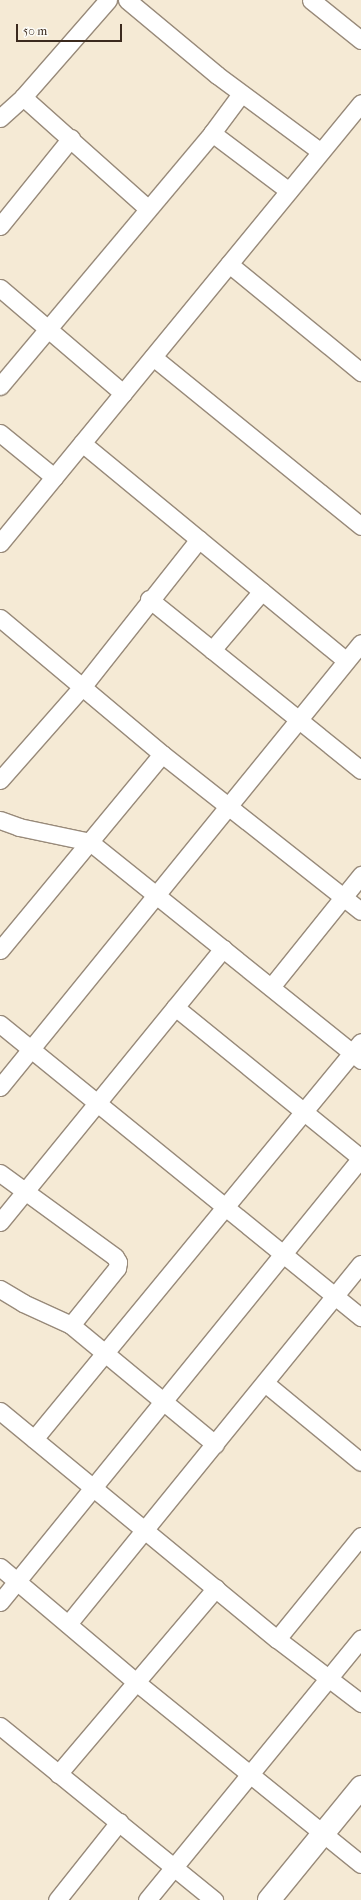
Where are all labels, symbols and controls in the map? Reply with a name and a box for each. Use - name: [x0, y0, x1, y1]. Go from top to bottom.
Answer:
- scale bar: [18, 16, 124, 42]
- text: 50 m: [23, 24, 47, 38]

